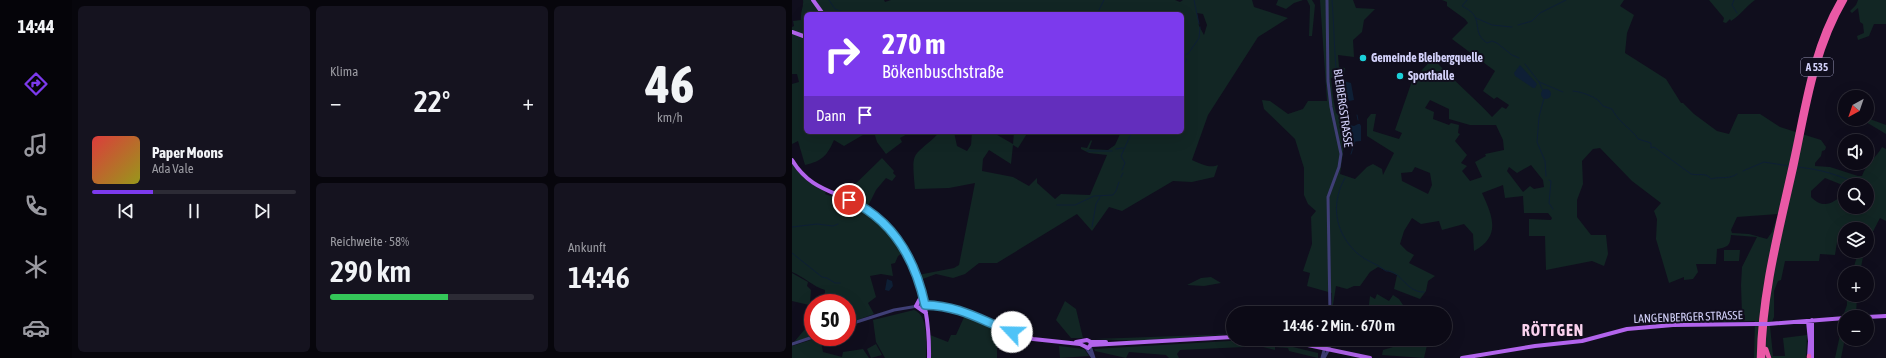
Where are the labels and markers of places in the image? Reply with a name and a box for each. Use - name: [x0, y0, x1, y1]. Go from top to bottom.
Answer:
- place label: Gemeinde Bleibergquelle: [1371, 51, 1484, 65]
- marker: Gemeinde Bleibergquelle: [1358, 53, 1368, 63]
- place label: Sporthalle: [1408, 69, 1455, 83]
- marker: Sporthalle: [1395, 71, 1405, 81]
- pin: [832, 183, 866, 217]

